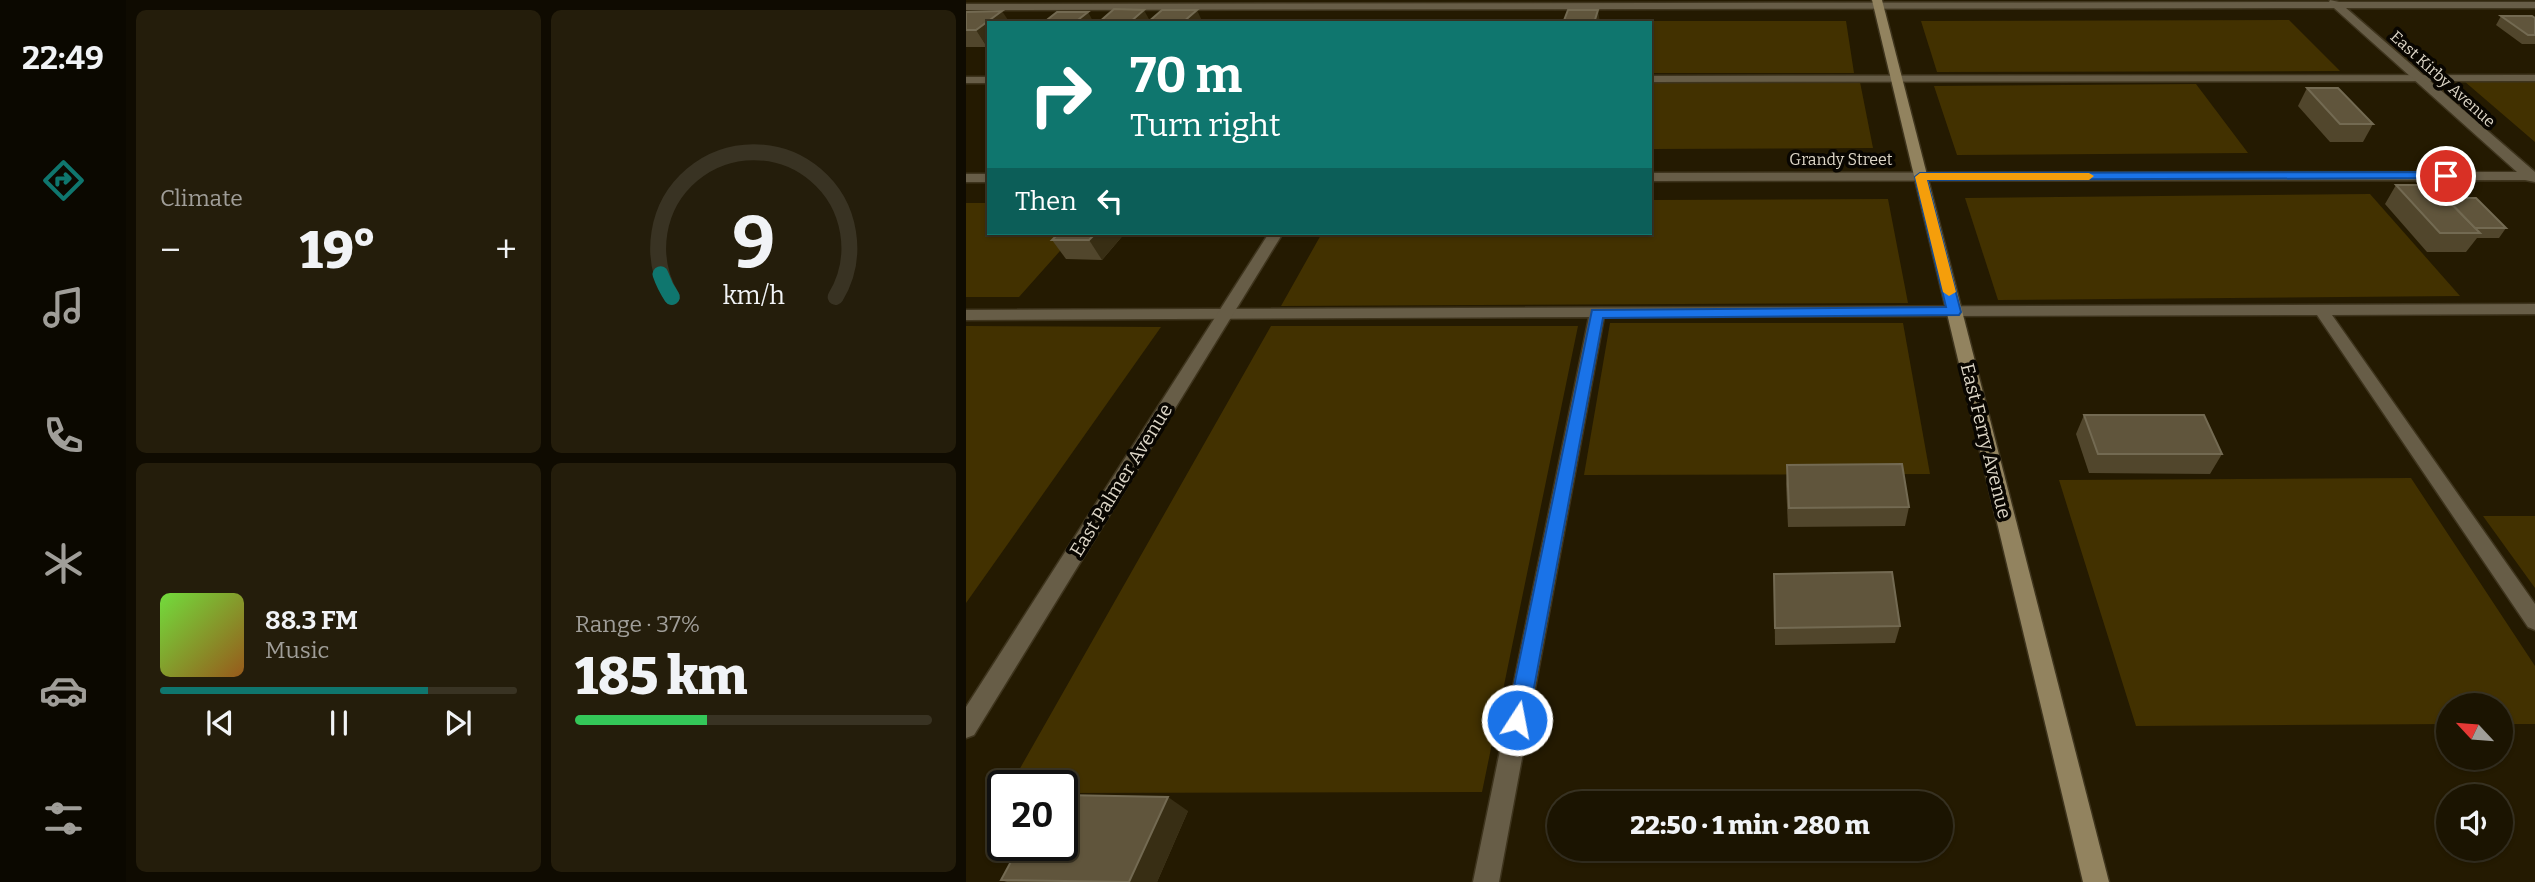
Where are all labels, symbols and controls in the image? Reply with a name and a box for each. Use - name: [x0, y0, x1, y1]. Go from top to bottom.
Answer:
- street label: East Kirby Avenue: [2387, 27, 2499, 131]
- text: 22:49: [22, 39, 104, 77]
- text: 70 m: [1130, 46, 1242, 105]
- icon: right: [1015, 49, 1106, 140]
- text: Turn right: [1130, 106, 1281, 144]
- pin: [2416, 146, 2476, 206]
- street label: Grandy Street: [1789, 150, 1893, 169]
- icon: directions: [39, 156, 88, 205]
- icon: arrive: [2427, 157, 2465, 195]
- icon: left: [1091, 182, 1129, 220]
- text: Climate: [160, 184, 243, 212]
- text: Then: [1015, 186, 1077, 217]
- text: 9: [732, 200, 775, 287]
- text: 19°: [300, 219, 376, 282]
- text: −: [160, 227, 181, 273]
- text: +: [495, 227, 517, 273]
- text: km/h: [723, 281, 785, 311]
- icon: music: [39, 283, 88, 332]
- street label: East Ferry Avenue: [1956, 361, 2016, 521]
- street label: East Palmer Avenue: [1065, 399, 1177, 561]
- icon: phone: [39, 411, 88, 460]
- icon: climate: [39, 539, 88, 588]
- text: 88.3 FM: [265, 605, 358, 636]
- text: Range · 37%: [575, 610, 700, 638]
- text: Music: [265, 636, 329, 664]
- text: 185 km: [575, 645, 748, 708]
- icon: car: [39, 666, 88, 715]
- position arrow: [1480, 683, 1554, 757]
- north arrow: [2436, 693, 2513, 770]
- map controls: [2436, 693, 2513, 861]
- icon: previous: [201, 704, 239, 742]
- icon: pause: [320, 704, 358, 742]
- icon: next: [439, 704, 477, 742]
- speed limit sign: 20: [987, 770, 1078, 861]
- button: sound: [2436, 784, 2513, 861]
- icon: filters: [39, 794, 88, 843]
- text: 22:50 · 1 min · 280 m: [1630, 810, 1870, 841]

